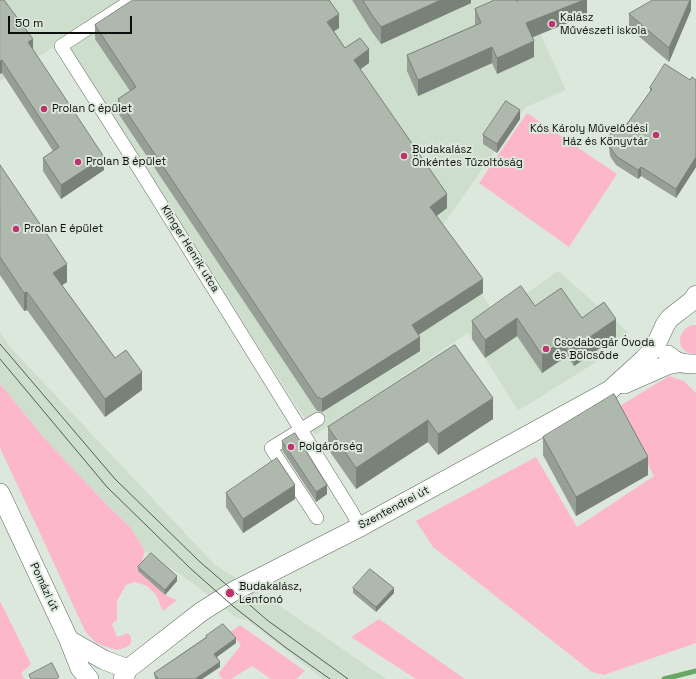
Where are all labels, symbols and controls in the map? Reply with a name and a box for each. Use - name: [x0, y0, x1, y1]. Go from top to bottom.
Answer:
- scale bar: [10, 8, 134, 34]
- place label: Kalász Művészeti iskola: [560, 11, 647, 37]
- text: 50 m: [15, 15, 43, 31]
- marker: Kalász Művészeti iskola: [547, 19, 557, 29]
- place label: Prolan C épület: [52, 102, 132, 116]
- marker: Prolan C épület: [39, 104, 49, 114]
- place label: Kós Károly Művelődési Ház és Könyvtár: [530, 122, 648, 148]
- marker: Kós Károly Művelődési Ház és Könyvtár: [651, 130, 661, 140]
- place label: Budakalász Önkéntes Tűzoltóság: [412, 143, 523, 169]
- marker: Budakalász Önkéntes Tűzoltóság: [399, 151, 409, 161]
- place label: Prolan B épület: [86, 155, 166, 169]
- marker: Prolan B épület: [73, 157, 83, 167]
- street label: Klinger Henrik utca: [158, 203, 222, 295]
- place label: Prolan E épület: [24, 222, 103, 236]
- marker: Prolan E épület: [11, 224, 21, 234]
- place label: Csodabogár Óvoda és Bölcsőde: [554, 336, 655, 362]
- marker: Csodabogár Óvoda és Bölcsőde: [541, 344, 551, 354]
- place label: Polgárőrség: [299, 440, 362, 454]
- marker: Polgárőrség: [286, 442, 296, 452]
- street label: Szentendrei út: [356, 484, 432, 532]
- street label: Pomázi út: [27, 561, 61, 613]
- place label: Budakalász, Lenfonó: [239, 580, 302, 606]
- marker: Budakalász, Lenfonó: [224, 587, 236, 599]

